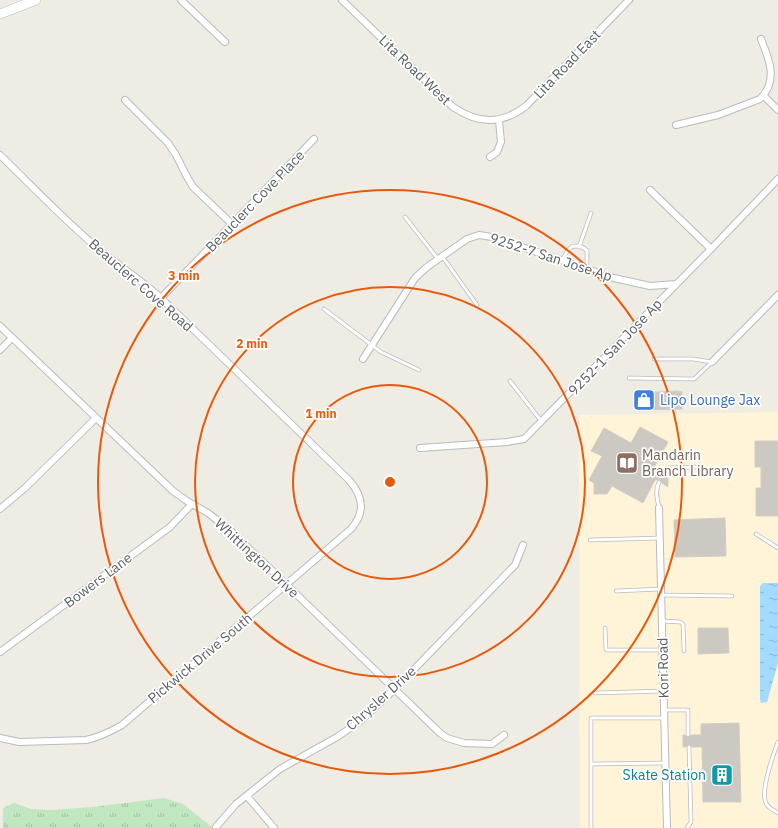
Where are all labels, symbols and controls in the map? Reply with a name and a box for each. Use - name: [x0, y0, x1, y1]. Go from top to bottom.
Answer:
- street label: Lita Road East: [530, 26, 604, 102]
- street label: Lita Road West: [375, 31, 455, 109]
- street label: Beauclerc Cove Place: [202, 146, 309, 256]
- street label: 9252-7 San Jose Ap: [488, 229, 614, 285]
- street label: Beauclerc Cove Road: [85, 235, 197, 335]
- text: 3 min: [168, 268, 200, 283]
- street label: 9252-1 San Jose Ap: [564, 295, 666, 399]
- text: 2 min: [236, 336, 268, 351]
- shop icon: Lipo Lounge Jax: [631, 387, 657, 413]
- place label: Lipo Lounge Jax: [660, 391, 760, 409]
- text: 1 min: [305, 406, 337, 421]
- place label: Mandarin Branch Library: [642, 446, 733, 480]
- library icon: Mandarin Branch Library: [614, 450, 640, 476]
- centre of rings: [383, 475, 397, 489]
- street label: Whittington Drive: [211, 514, 303, 602]
- street label: Bowers Lane: [60, 548, 136, 611]
- street label: Pickwick Drive South: [144, 609, 256, 707]
- street label: Kori Road: [653, 638, 673, 698]
- street label: Chrysler Drive: [342, 662, 420, 734]
- building icon: Skate Station: [709, 762, 735, 788]
- place label: Skate Station: [623, 766, 706, 784]

